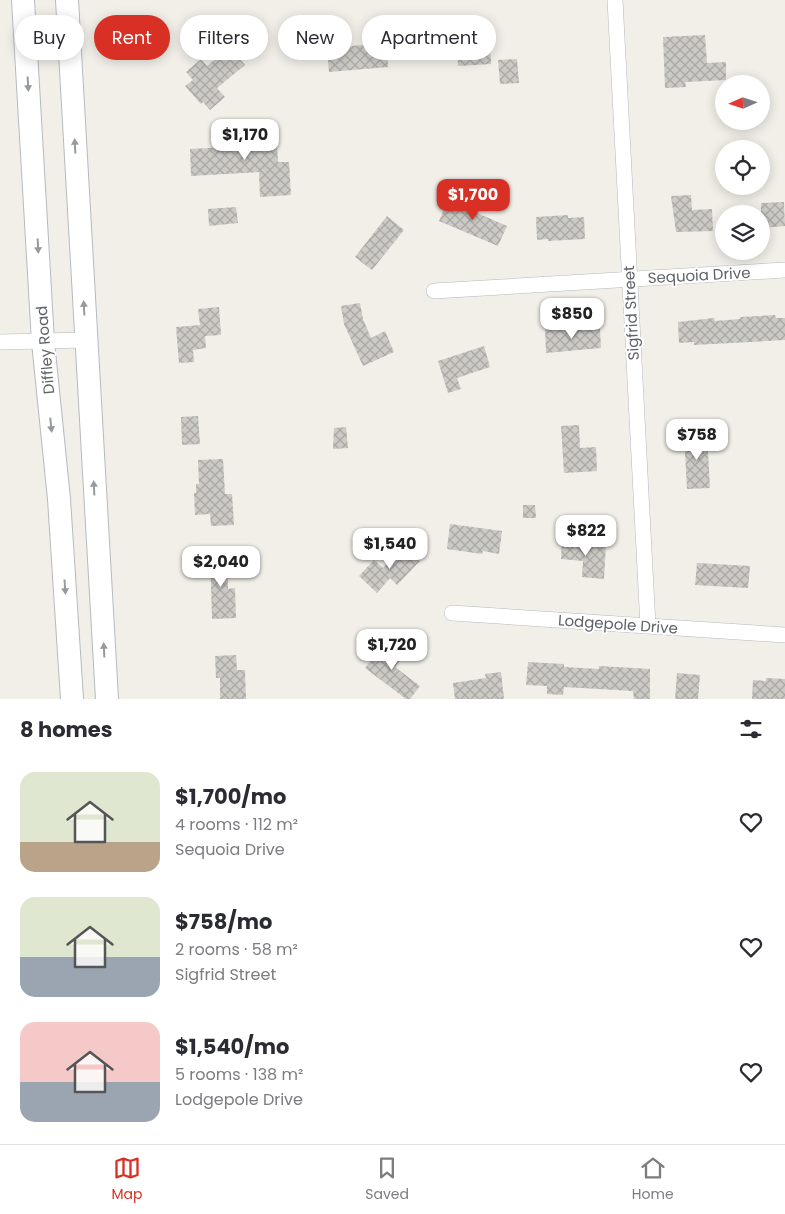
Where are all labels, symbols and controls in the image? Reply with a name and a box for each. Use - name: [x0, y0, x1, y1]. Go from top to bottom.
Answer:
- chip: Buy: [15, 15, 84, 60]
- chip: Rent: [94, 15, 170, 60]
- chip: Filters: [180, 15, 268, 60]
- chip: New: [278, 15, 352, 60]
- chip: Apartment: [362, 15, 496, 60]
- north arrow: [715, 75, 770, 130]
- map controls: [715, 75, 770, 260]
- one-way arrow: [25, 76, 33, 92]
- pin: $1,170: [204, 119, 286, 161]
- text: $1,170: [222, 123, 268, 146]
- one-way arrow: [71, 138, 79, 154]
- button: locate: [715, 140, 770, 195]
- pin: $1,700: [432, 178, 514, 221]
- text: $1,700: [448, 183, 498, 206]
- button: layers: [715, 205, 770, 260]
- one-way arrow: [34, 238, 42, 254]
- street label: Sequoia Drive: [647, 262, 751, 288]
- street label: Sigfrid Street: [618, 265, 644, 361]
- pin: $850: [542, 298, 602, 340]
- one-way arrow: [80, 300, 88, 316]
- text: $850: [551, 302, 593, 325]
- street label: Diffley Road: [31, 305, 59, 395]
- one-way arrow: [48, 418, 56, 434]
- pin: $758: [667, 418, 727, 461]
- text: $758: [677, 423, 717, 446]
- one-way arrow: [90, 480, 98, 496]
- pin: $822: [556, 514, 616, 557]
- text: $822: [566, 519, 606, 542]
- pin: $1,540: [349, 528, 431, 570]
- text: $1,540: [364, 532, 416, 555]
- pin: $2,040: [180, 546, 262, 588]
- text: $2,040: [193, 550, 249, 573]
- one-way arrow: [61, 579, 69, 595]
- street label: Lodgepole Drive: [557, 609, 679, 639]
- pin: $1,720: [351, 628, 433, 671]
- text: $1,720: [367, 633, 417, 656]
- one-way arrow: [99, 642, 107, 658]
- text: 8 homes: [20, 715, 112, 744]
- icon: filters: [737, 715, 765, 743]
- text: $1,700/mo: [175, 782, 287, 811]
- icon: home: [60, 792, 120, 852]
- icon: heart: [737, 808, 765, 836]
- text: 4 rooms · 112 m²: [175, 813, 298, 836]
- text: Sequoia Drive: [175, 838, 285, 861]
- text: $758/mo: [175, 907, 272, 936]
- icon: home: [60, 917, 120, 977]
- icon: heart: [737, 933, 765, 961]
- text: 2 rooms · 58 m²: [175, 938, 298, 961]
- text: Sigfrid Street: [175, 963, 276, 986]
- text: $1,540/mo: [175, 1032, 289, 1061]
- icon: home: [60, 1042, 120, 1102]
- icon: heart: [737, 1058, 765, 1086]
- text: 5 rooms · 138 m²: [175, 1063, 303, 1086]
- text: Lodgepole Drive: [175, 1088, 303, 1111]
- tab: Map: [111, 1154, 142, 1205]
- tab: Saved: [365, 1154, 409, 1205]
- tab: Home: [632, 1154, 674, 1205]

